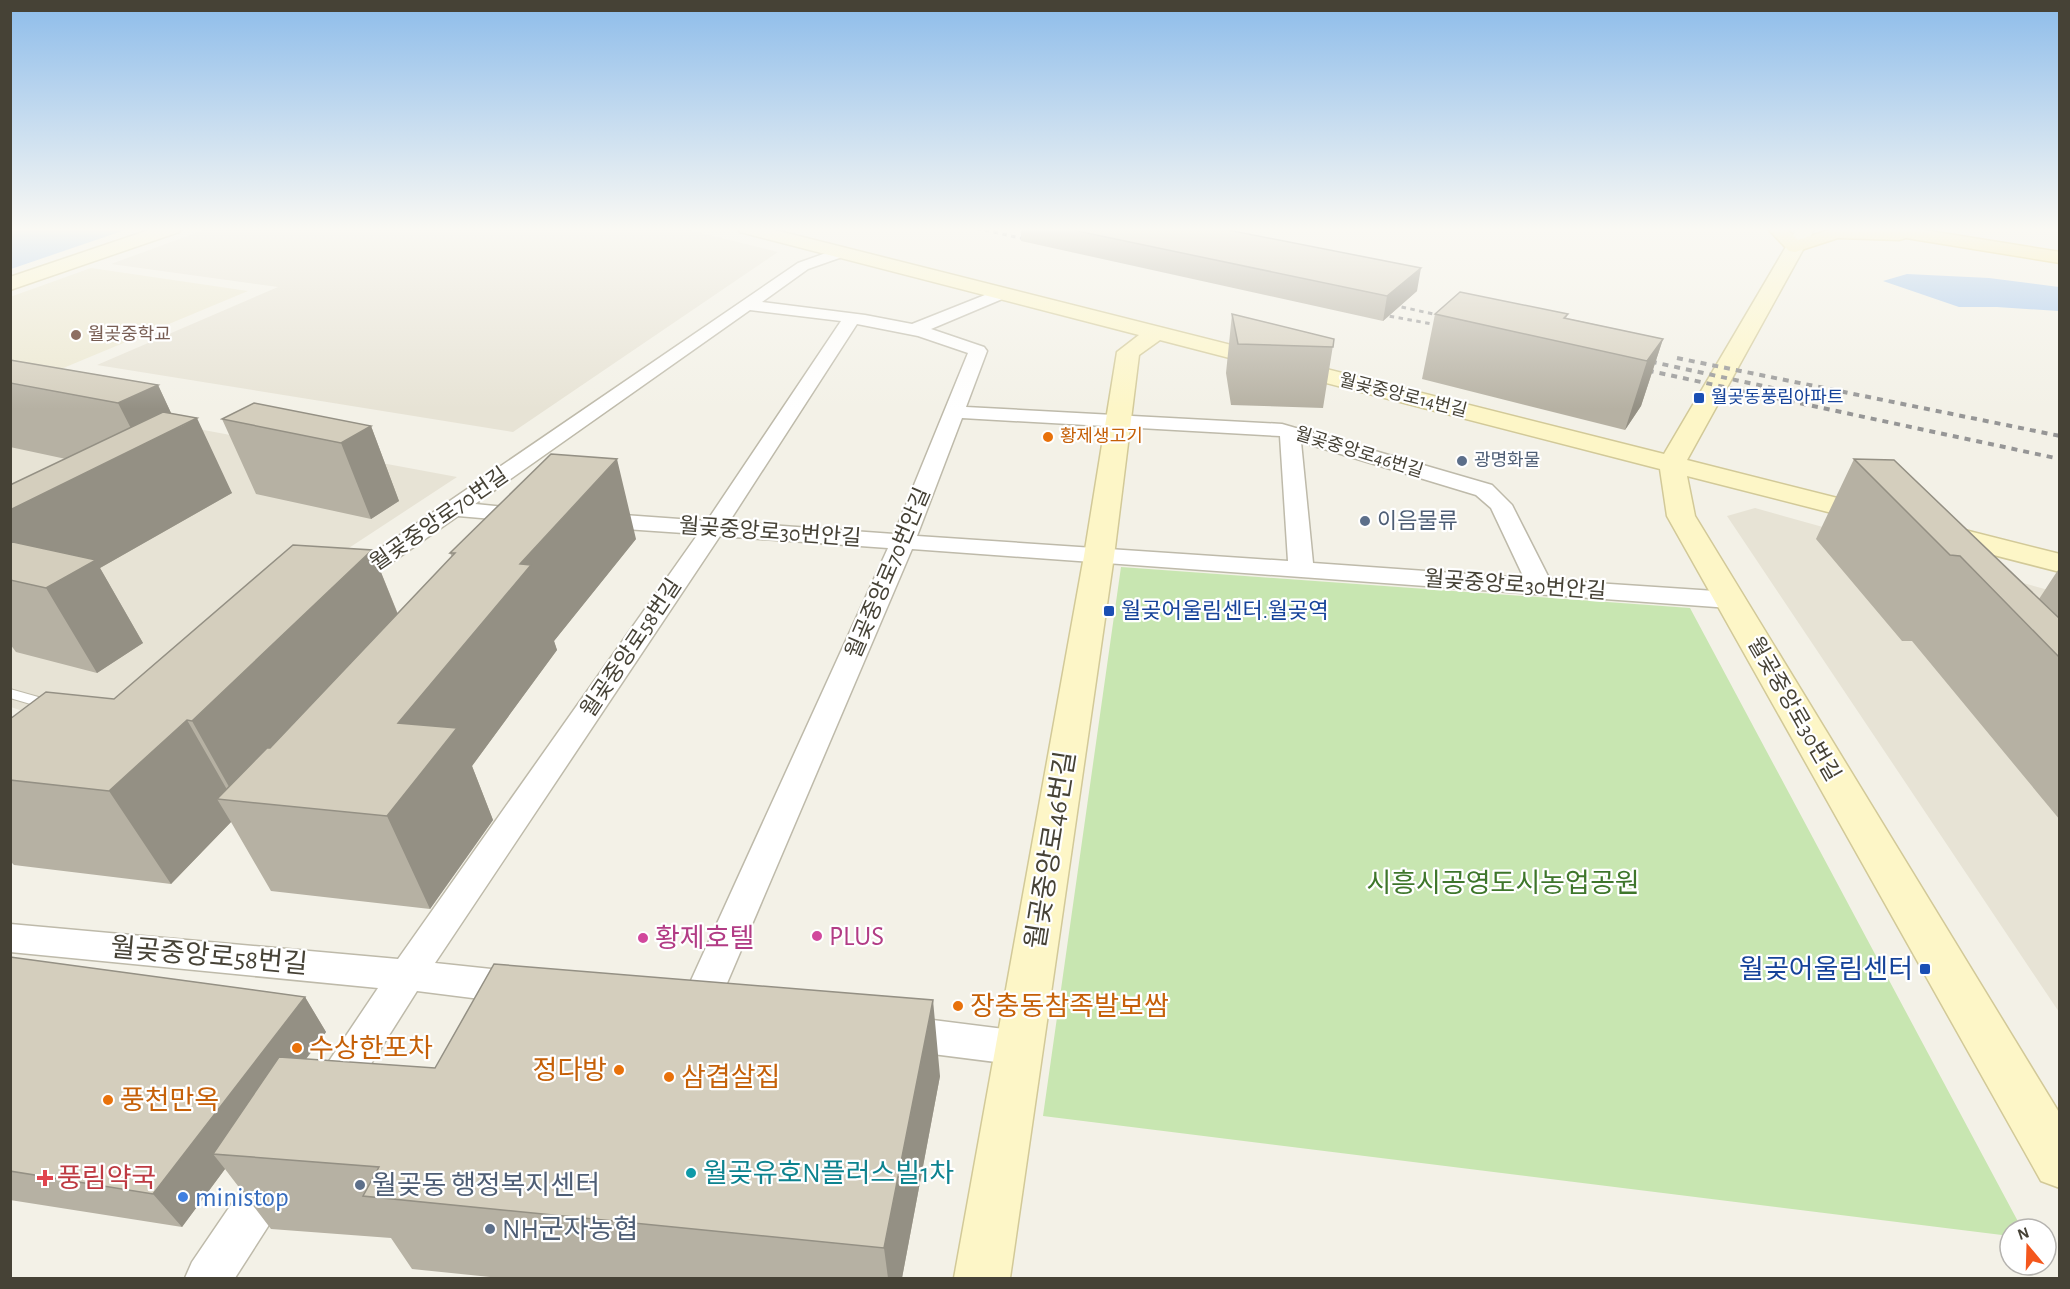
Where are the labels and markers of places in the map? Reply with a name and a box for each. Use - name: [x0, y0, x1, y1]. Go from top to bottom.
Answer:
- place label: 월곶중학교: [88, 325, 171, 344]
- marker: 월곶중학교: [69, 328, 83, 342]
- place label: 월곶동풍림아파트: [1711, 388, 1843, 407]
- marker: 월곶동풍림아파트: [1692, 391, 1706, 405]
- place label: 황제생고기: [1060, 426, 1143, 446]
- marker: 황제생고기: [1041, 430, 1055, 444]
- place label: 광명화물: [1474, 451, 1540, 470]
- marker: 광명화물: [1455, 454, 1469, 468]
- place label: 이음물류: [1377, 510, 1458, 532]
- marker: 이음물류: [1358, 514, 1372, 528]
- place label: 월곶어울림센터.월곶역: [1121, 599, 1328, 622]
- marker: 월곶어울림센터.월곶역: [1102, 604, 1116, 618]
- place label: PLUS: [829, 923, 884, 950]
- place label: 황제호텔: [655, 924, 754, 952]
- marker: PLUS: [810, 929, 824, 943]
- marker: 황제호텔: [636, 931, 650, 945]
- place label: 월곶어울림센터: [1739, 955, 1913, 983]
- marker: 월곶어울림센터: [1918, 962, 1932, 976]
- place label: 장충동참족발보쌈: [970, 992, 1169, 1020]
- marker: 장충동참족발보쌈: [951, 999, 965, 1013]
- place label: 수상한포차: [309, 1034, 433, 1062]
- marker: 수상한포차: [290, 1041, 304, 1055]
- place label: 정다방: [532, 1056, 607, 1084]
- marker: 정다방: [612, 1063, 626, 1077]
- place label: 삼겹살집: [681, 1063, 780, 1091]
- marker: 삼겹살집: [662, 1070, 676, 1084]
- place label: 풍천만옥: [120, 1086, 219, 1114]
- marker: 풍천만옥: [101, 1093, 115, 1107]
- place label: 월곶유호N플러스빌1차: [703, 1159, 954, 1187]
- place label: 풍림약국: [57, 1164, 156, 1192]
- marker: 월곶유호N플러스빌1차: [684, 1166, 698, 1180]
- marker: 풍림약국: [38, 1171, 52, 1185]
- place label: 월곶동 행정복지센터: [372, 1171, 600, 1199]
- marker: 월곶동 행정복지센터: [353, 1178, 367, 1192]
- place label: ministop: [195, 1184, 289, 1211]
- marker: ministop: [176, 1190, 190, 1204]
- place label: NH군자농협: [502, 1215, 638, 1243]
- marker: NH군자농협: [483, 1222, 497, 1236]

